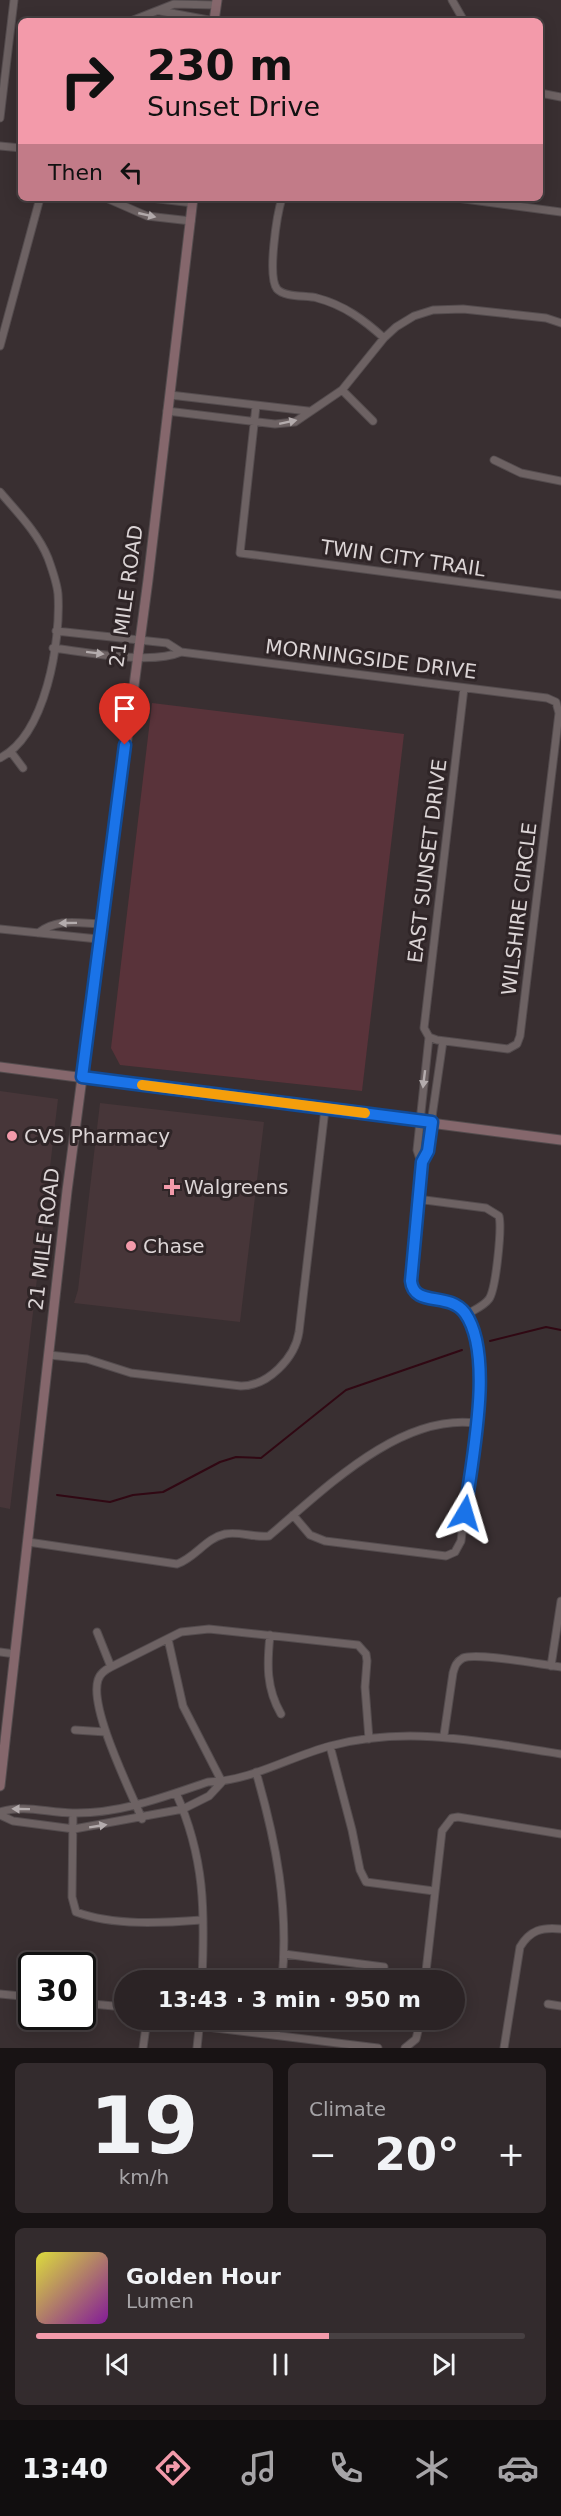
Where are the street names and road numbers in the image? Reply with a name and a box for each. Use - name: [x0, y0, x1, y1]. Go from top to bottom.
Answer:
- street label: 21 MILE ROAD: [104, 523, 148, 669]
- street label: TWIN CITY TRAIL: [318, 534, 488, 582]
- street label: MORNINGSIDE DRIVE: [264, 634, 478, 684]
- street label: EAST SUNSET DRIVE: [403, 758, 451, 964]
- street label: WILSHIRE CIRCLE: [496, 821, 542, 997]
- street label: 21 MILE ROAD: [23, 1166, 65, 1312]

